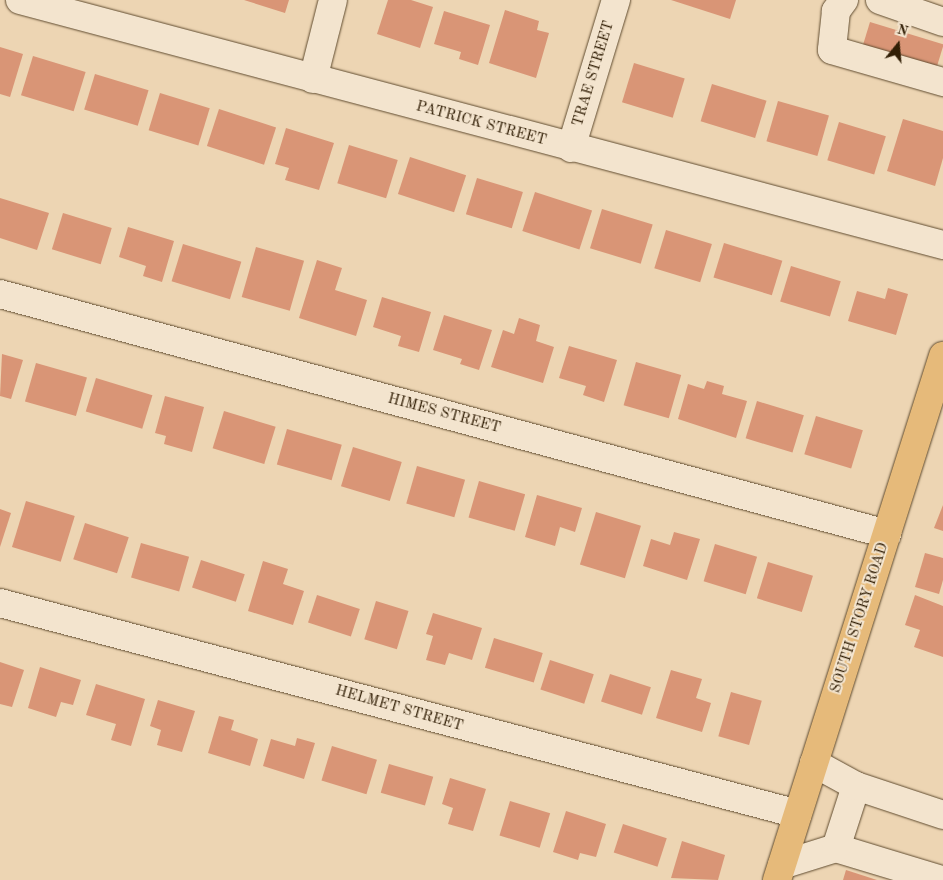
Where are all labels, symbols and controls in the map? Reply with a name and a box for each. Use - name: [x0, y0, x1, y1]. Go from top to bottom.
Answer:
- street label: TRAE STREET: [569, 19, 619, 129]
- north arrow: [873, 20, 923, 70]
- text: N: [895, 22, 910, 39]
- street label: PATRICK STREET: [414, 98, 548, 150]
- street label: HIMES STREET: [385, 390, 503, 438]
- street label: SOUTH STORY ROAD: [827, 541, 893, 695]
- street label: HELMET STREET: [333, 682, 465, 736]

